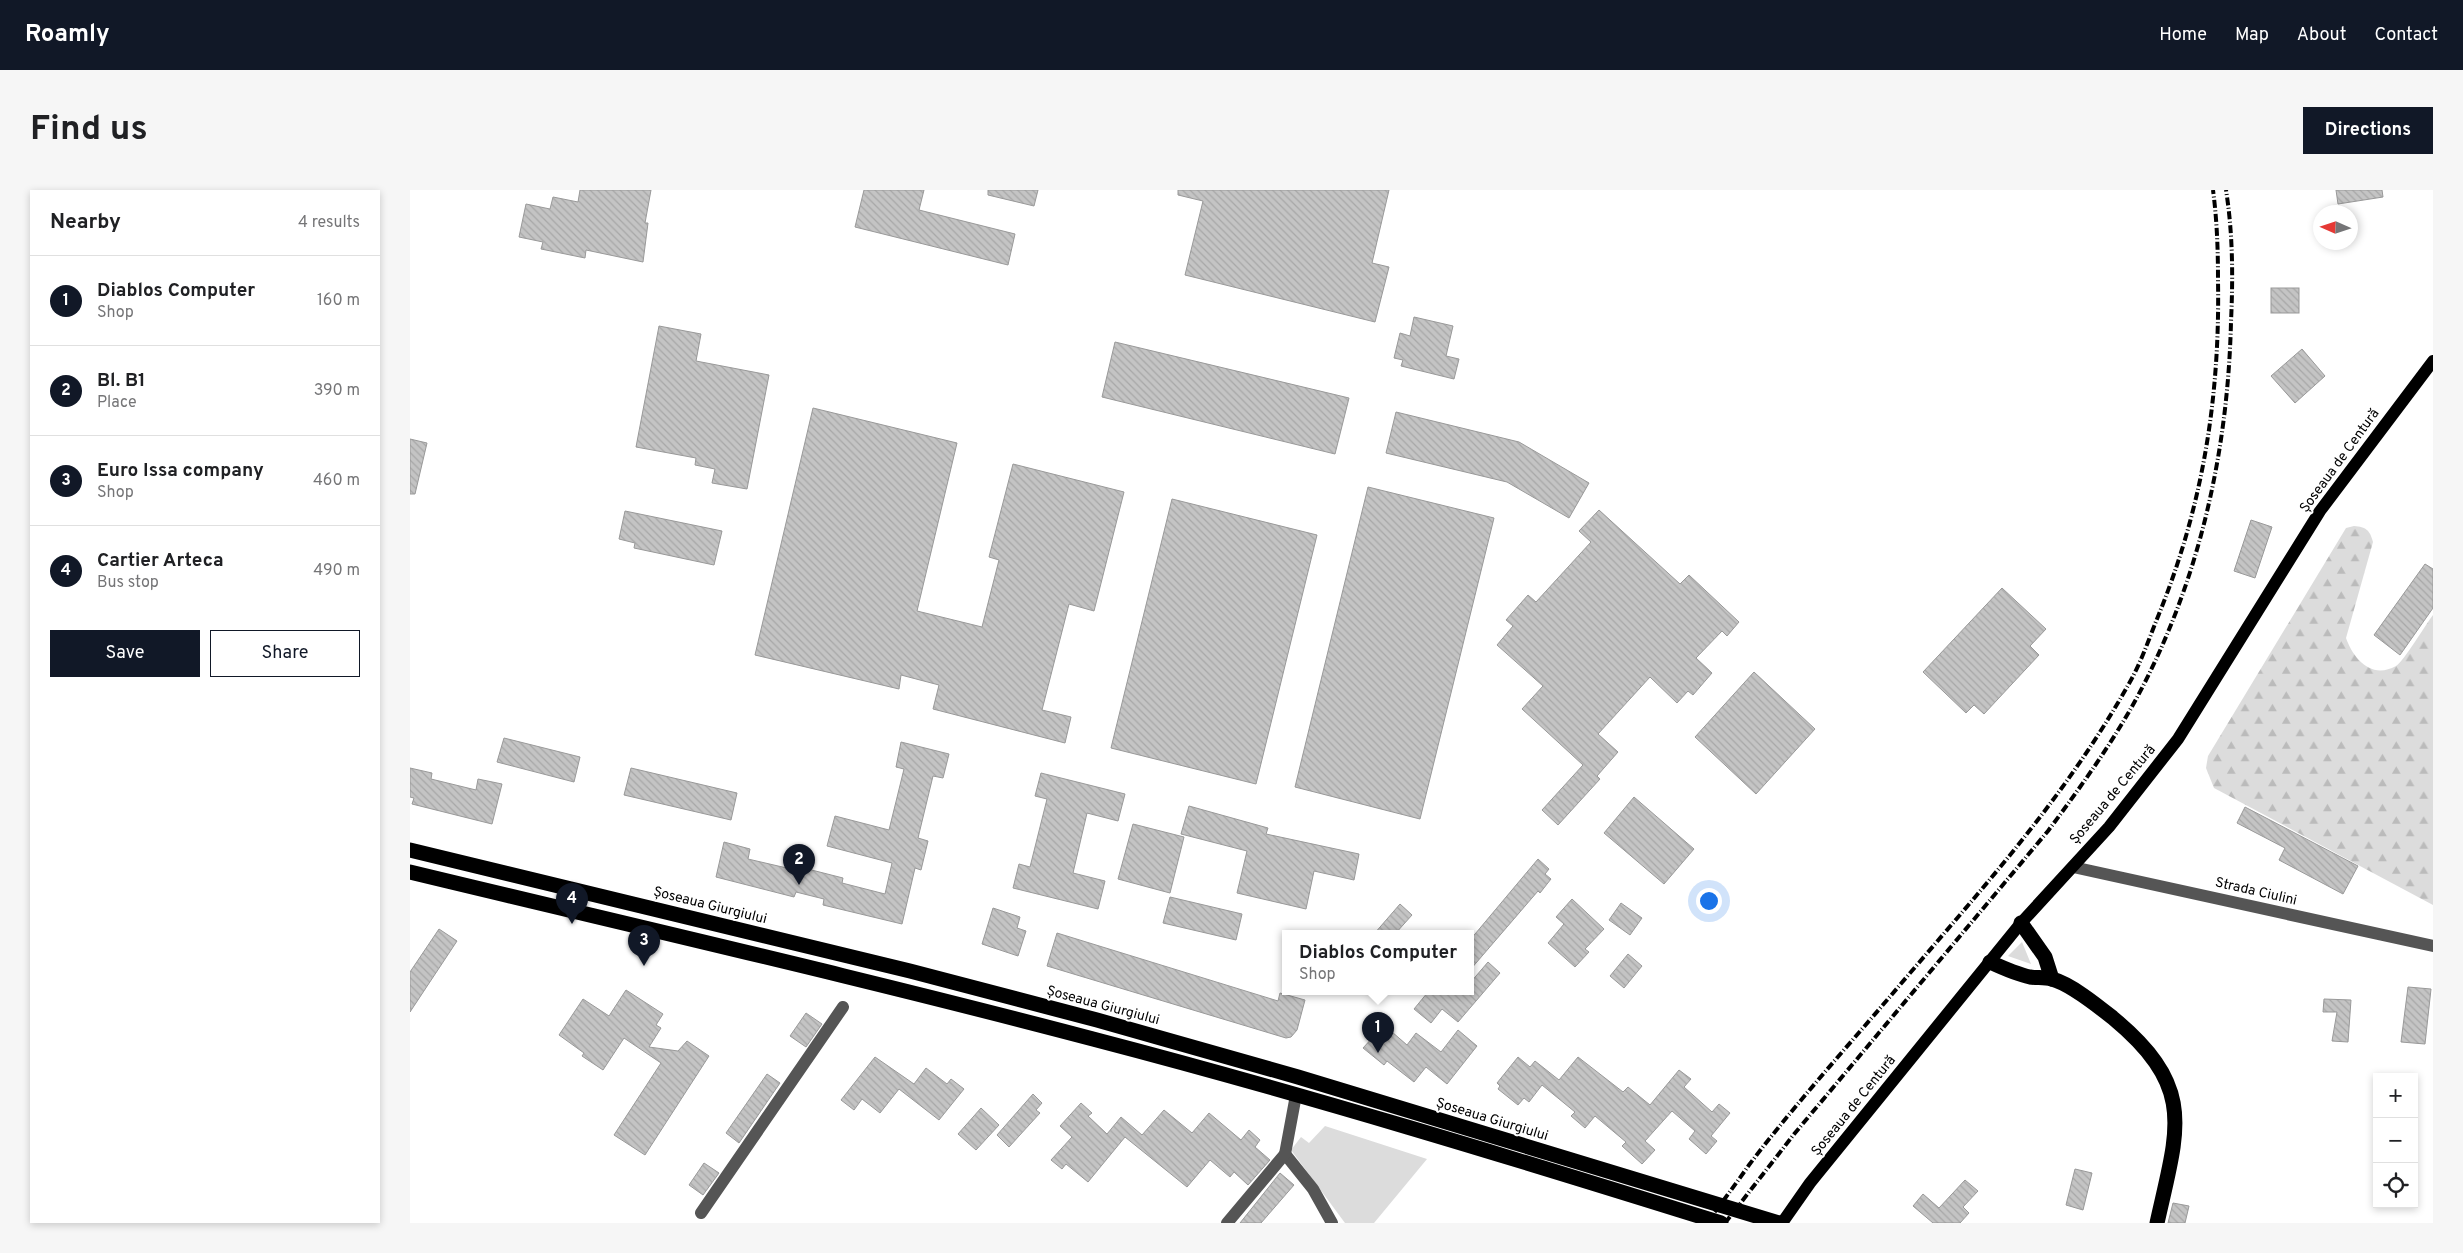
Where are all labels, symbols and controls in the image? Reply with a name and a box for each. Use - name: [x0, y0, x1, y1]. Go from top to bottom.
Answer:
- text: Roamly: [25, 20, 110, 50]
- text: Home: [2159, 24, 2207, 47]
- text: Map: [2235, 24, 2269, 47]
- text: About: [2297, 24, 2346, 47]
- text: Contact: [2374, 24, 2438, 47]
- button: Directions: [2303, 107, 2433, 154]
- text: Find us: [30, 108, 148, 152]
- north arrow: [2313, 205, 2358, 250]
- text: Nearby: [50, 209, 121, 236]
- text: 4 results: [298, 213, 360, 233]
- text: Diablos Computer: [97, 279, 255, 303]
- text: 1: [63, 291, 69, 311]
- text: 160 m: [317, 291, 360, 311]
- text: Shop: [97, 303, 134, 323]
- text: Bl. B1: [97, 369, 146, 393]
- text: 2: [61, 381, 71, 401]
- text: 390 m: [314, 381, 360, 401]
- text: Place: [97, 393, 137, 413]
- street label: Șoseaua de Centură: [2297, 406, 2383, 516]
- text: Euro Issa company: [97, 459, 264, 483]
- text: 3: [61, 471, 71, 491]
- text: 460 m: [313, 471, 360, 491]
- text: Shop: [97, 483, 134, 503]
- text: Cartier Arteca: [97, 549, 224, 573]
- text: 4: [61, 561, 71, 581]
- text: 490 m: [313, 561, 360, 581]
- text: Bus stop: [97, 573, 159, 593]
- button: Save: [50, 630, 200, 677]
- button: Share: [210, 630, 360, 677]
- street label: Șoseaua de Centură: [2067, 742, 2159, 848]
- pin: 2: [783, 844, 815, 885]
- street label: Strada Ciulini: [2213, 874, 2299, 910]
- pin: 4: [556, 883, 588, 924]
- street label: Șoseaua Giurgiului: [651, 884, 769, 928]
- your location: [1696, 888, 1722, 914]
- pin: 3: [628, 925, 660, 966]
- popup: [1282, 930, 1474, 995]
- text: Diablos Computer: [1299, 941, 1457, 965]
- text: Shop: [1299, 965, 1336, 985]
- street label: Șoseaua Giurgiului: [1045, 983, 1161, 1029]
- pin: 1: [1362, 1012, 1394, 1053]
- street label: Șoseaua de Centură: [1808, 1052, 1900, 1160]
- map controls: [2373, 1073, 2418, 1208]
- button: +: [2373, 1073, 2418, 1118]
- street label: Șoseaua Giurgiului: [1434, 1095, 1550, 1145]
- button: −: [2373, 1118, 2418, 1163]
- button: locate: [2373, 1163, 2418, 1208]

